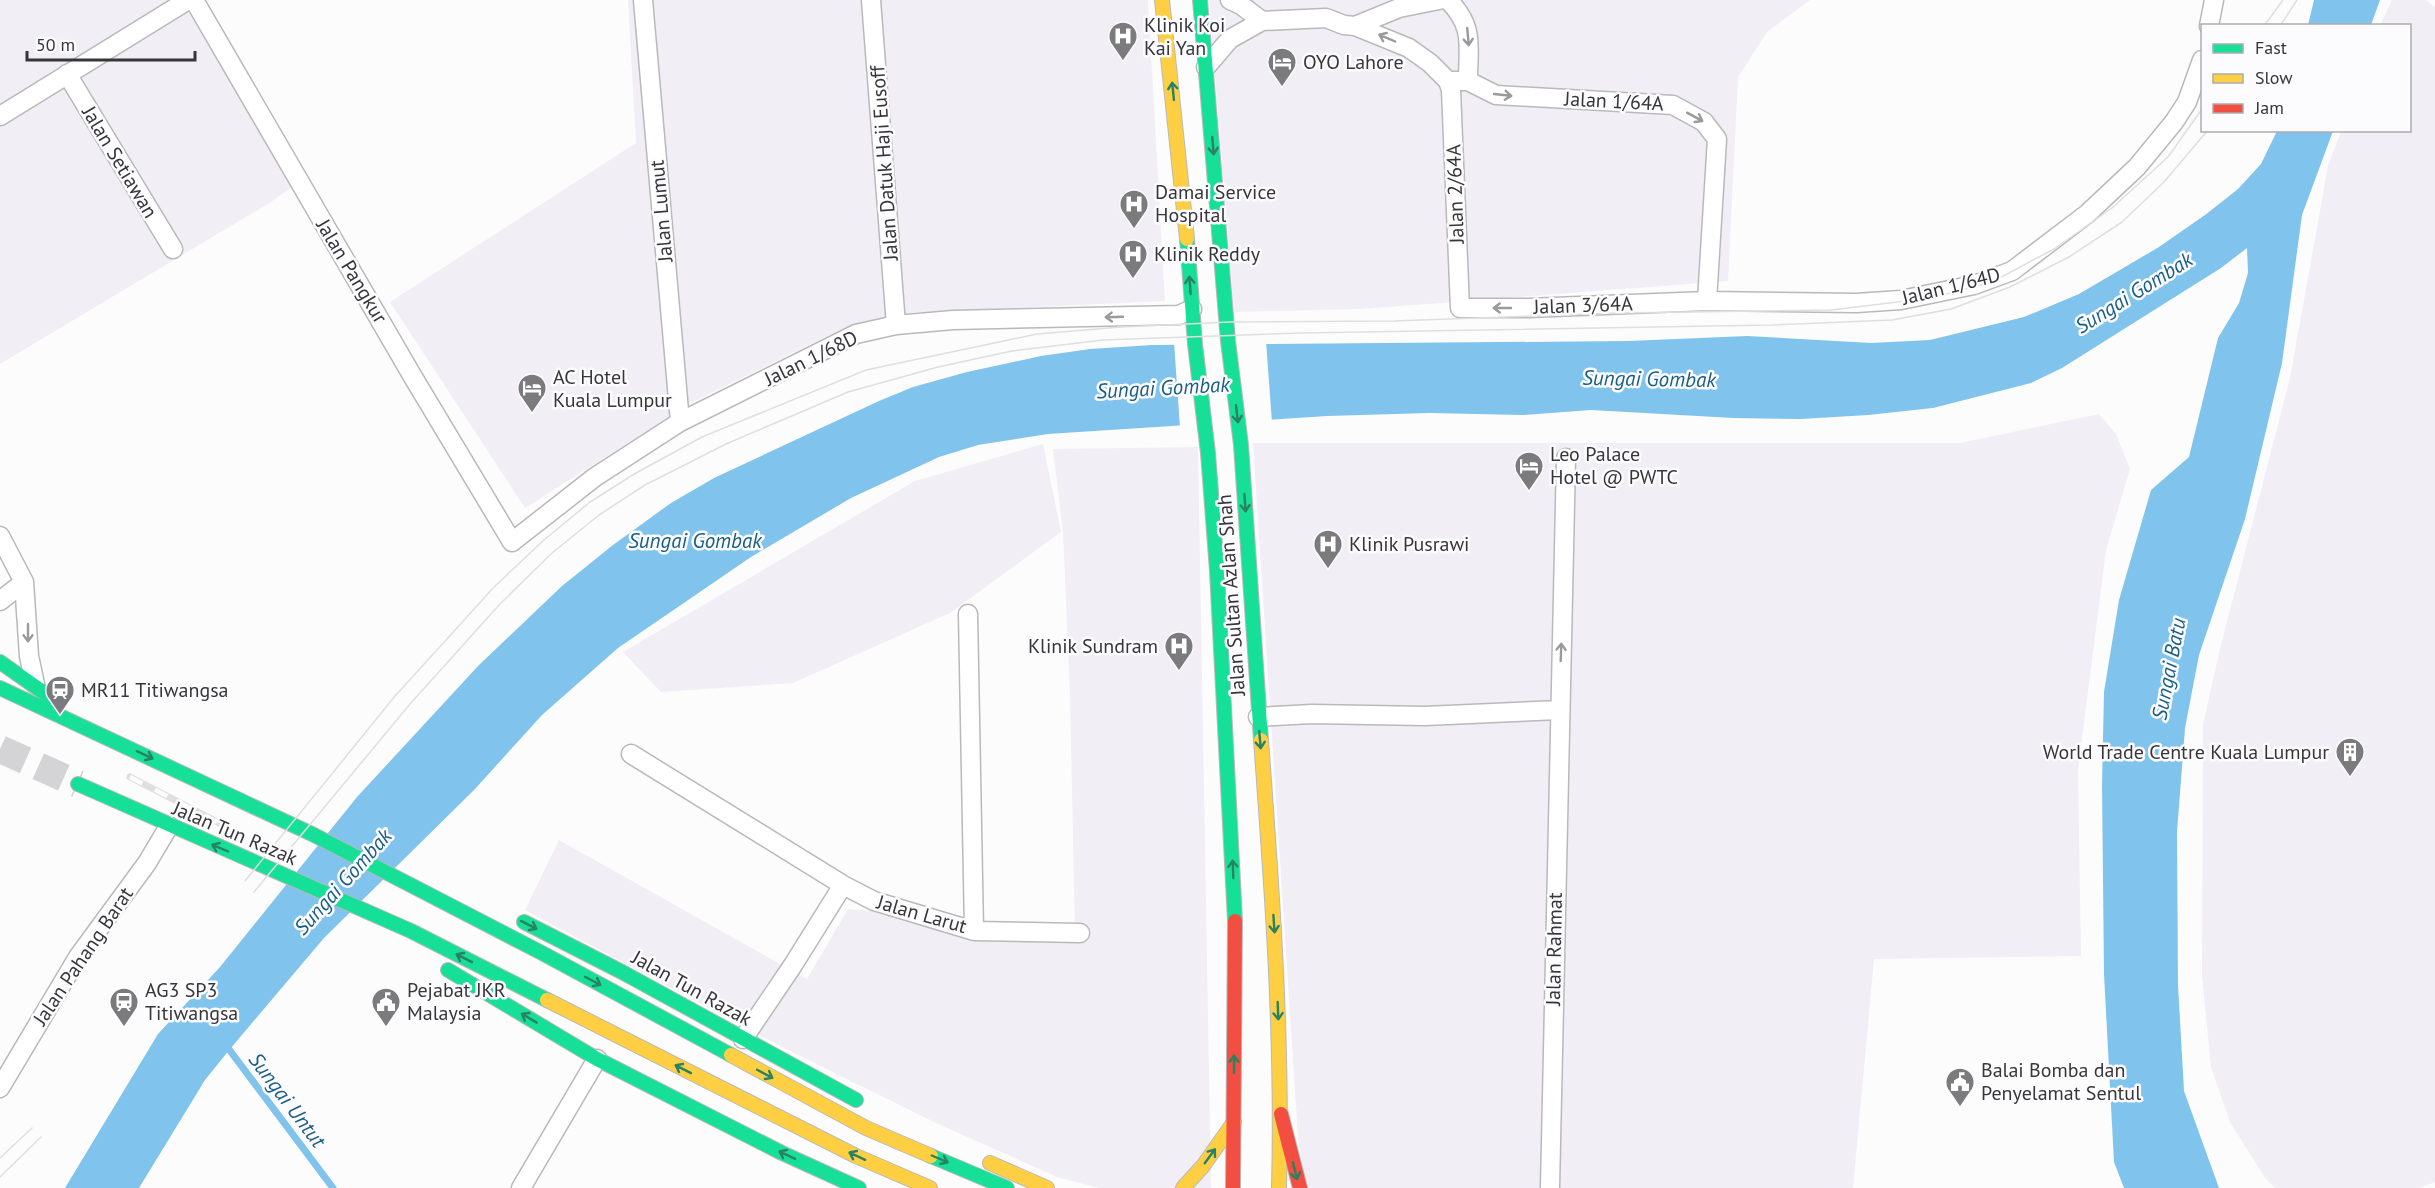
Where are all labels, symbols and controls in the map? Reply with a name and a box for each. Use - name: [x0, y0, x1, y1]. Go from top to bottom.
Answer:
- place label: Klinik Koi Kai Yan: [1144, 12, 1225, 61]
- hospital icon: Klinik Koi Kai Yan: [1107, 20, 1139, 62]
- scale bar: [27, 24, 195, 62]
- legend: [2201, 24, 2411, 132]
- one-way arrow: [1462, 27, 1473, 47]
- one-way arrow: [1378, 32, 1396, 44]
- text: 50 m: [36, 33, 75, 56]
- text: Fast: [2255, 36, 2287, 59]
- hotel icon: OYO Lahore: [1266, 46, 1298, 88]
- place label: OYO Lahore: [1303, 49, 1404, 75]
- street label: Jalan Datuk Haji Eusoff: [864, 63, 904, 262]
- text: Slow: [2255, 66, 2293, 89]
- one-way arrow: [1167, 82, 1178, 102]
- street label: Jalan 1/64A: [1563, 85, 1665, 117]
- one-way arrow: [1493, 90, 1513, 101]
- text: Jam: [2254, 96, 2284, 119]
- street label: Jalan Setiawan: [76, 100, 164, 223]
- one-way arrow: [1686, 111, 1703, 123]
- one-way arrow: [1207, 136, 1218, 156]
- street label: Jalan 2/64A: [1440, 144, 1470, 245]
- street label: Jalan Lumut: [644, 159, 678, 264]
- place label: Damai Service Hospital: [1155, 179, 1276, 228]
- hospital icon: Damai Service Hospital: [1118, 188, 1150, 230]
- street label: Jalan Pangkur: [310, 213, 393, 328]
- hospital icon: Klinik Reddy: [1117, 238, 1149, 280]
- place label: Klinik Reddy: [1154, 241, 1261, 267]
- water label: Sungai Gombak: [2070, 245, 2199, 339]
- street label: Jalan 1/64D: [1898, 261, 2003, 311]
- one-way arrow: [1184, 276, 1195, 296]
- street label: Jalan 3/64A: [1532, 290, 1633, 320]
- one-way arrow: [1492, 302, 1512, 314]
- one-way arrow: [1104, 311, 1124, 323]
- street label: Jalan 1/68D: [759, 324, 862, 392]
- place label: AC Hotel Kuala Lumpur: [553, 364, 672, 413]
- water label: Sungai Gombak: [1582, 364, 1718, 393]
- water label: Sungai Gombak: [1096, 370, 1232, 404]
- hotel icon: AC Hotel Kuala Lumpur: [516, 372, 548, 414]
- one-way arrow: [1232, 403, 1243, 423]
- place label: Leo Palace Hotel @ PWTC: [1550, 441, 1678, 490]
- hotel icon: Leo Palace Hotel @ PWTC: [1513, 450, 1545, 492]
- street label: Jalan Sultan Azlan Shah: [1211, 493, 1251, 698]
- one-way arrow: [1240, 493, 1251, 513]
- water label: Sungai Gombak: [628, 527, 763, 554]
- hospital icon: Klinik Pusrawi: [1312, 528, 1344, 570]
- place label: Klinik Pusrawi: [1349, 531, 1469, 557]
- water label: Sungai Batu: [2145, 615, 2192, 722]
- one-way arrow: [22, 623, 34, 643]
- hospital icon: Klinik Sundram: [1163, 630, 1195, 672]
- place label: Klinik Sundram: [1028, 633, 1158, 659]
- one-way arrow: [1555, 642, 1566, 662]
- station icon: MR11 Titiwangsa: [44, 674, 76, 716]
- place label: MR11 Titiwangsa: [81, 677, 228, 703]
- one-way arrow: [1255, 729, 1266, 749]
- building icon: World Trade Centre Kuala Lumpur: [2334, 736, 2366, 778]
- place label: World Trade Centre Kuala Lumpur: [2043, 739, 2329, 765]
- one-way arrow: [135, 749, 153, 761]
- street label: Jalan Tun Razak: [168, 795, 302, 871]
- water label: Sungai Gombak: [288, 822, 398, 940]
- one-way arrow: [211, 841, 229, 852]
- one-way arrow: [1228, 859, 1239, 879]
- street label: Jalan Pahang Barat: [27, 882, 139, 1031]
- street label: Jalan Larut: [873, 889, 970, 939]
- street label: Jalan Rahmat: [1540, 892, 1568, 1007]
- one-way arrow: [1269, 913, 1280, 933]
- one-way arrow: [520, 919, 538, 931]
- street label: Jalan Tun Razak: [627, 944, 757, 1032]
- one-way arrow: [456, 952, 474, 963]
- one-way arrow: [584, 976, 602, 987]
- place label: AG3 SP3 Titiwangsa: [145, 977, 238, 1026]
- place label: Pejabat JKR Malaysia: [407, 977, 506, 1026]
- station icon: AG3 SP3 Titiwangsa: [108, 986, 140, 1028]
- public building icon: Pejabat JKR Malaysia: [370, 986, 402, 1028]
- one-way arrow: [1272, 1001, 1284, 1021]
- one-way arrow: [521, 1011, 538, 1023]
- water label: Sungai Untut: [243, 1047, 333, 1154]
- one-way arrow: [1228, 1054, 1240, 1074]
- place label: Balai Bomba dan Penyelamat Sentul: [1981, 1057, 2141, 1106]
- one-way arrow: [674, 1062, 692, 1074]
- public building icon: Balai Bomba dan Penyelamat Sentul: [1944, 1066, 1976, 1108]
- one-way arrow: [756, 1068, 773, 1080]
- one-way arrow: [778, 1149, 796, 1161]
- one-way arrow: [1204, 1149, 1216, 1165]
- one-way arrow: [848, 1150, 866, 1162]
- one-way arrow: [931, 1155, 949, 1166]
- one-way arrow: [1289, 1162, 1301, 1181]

